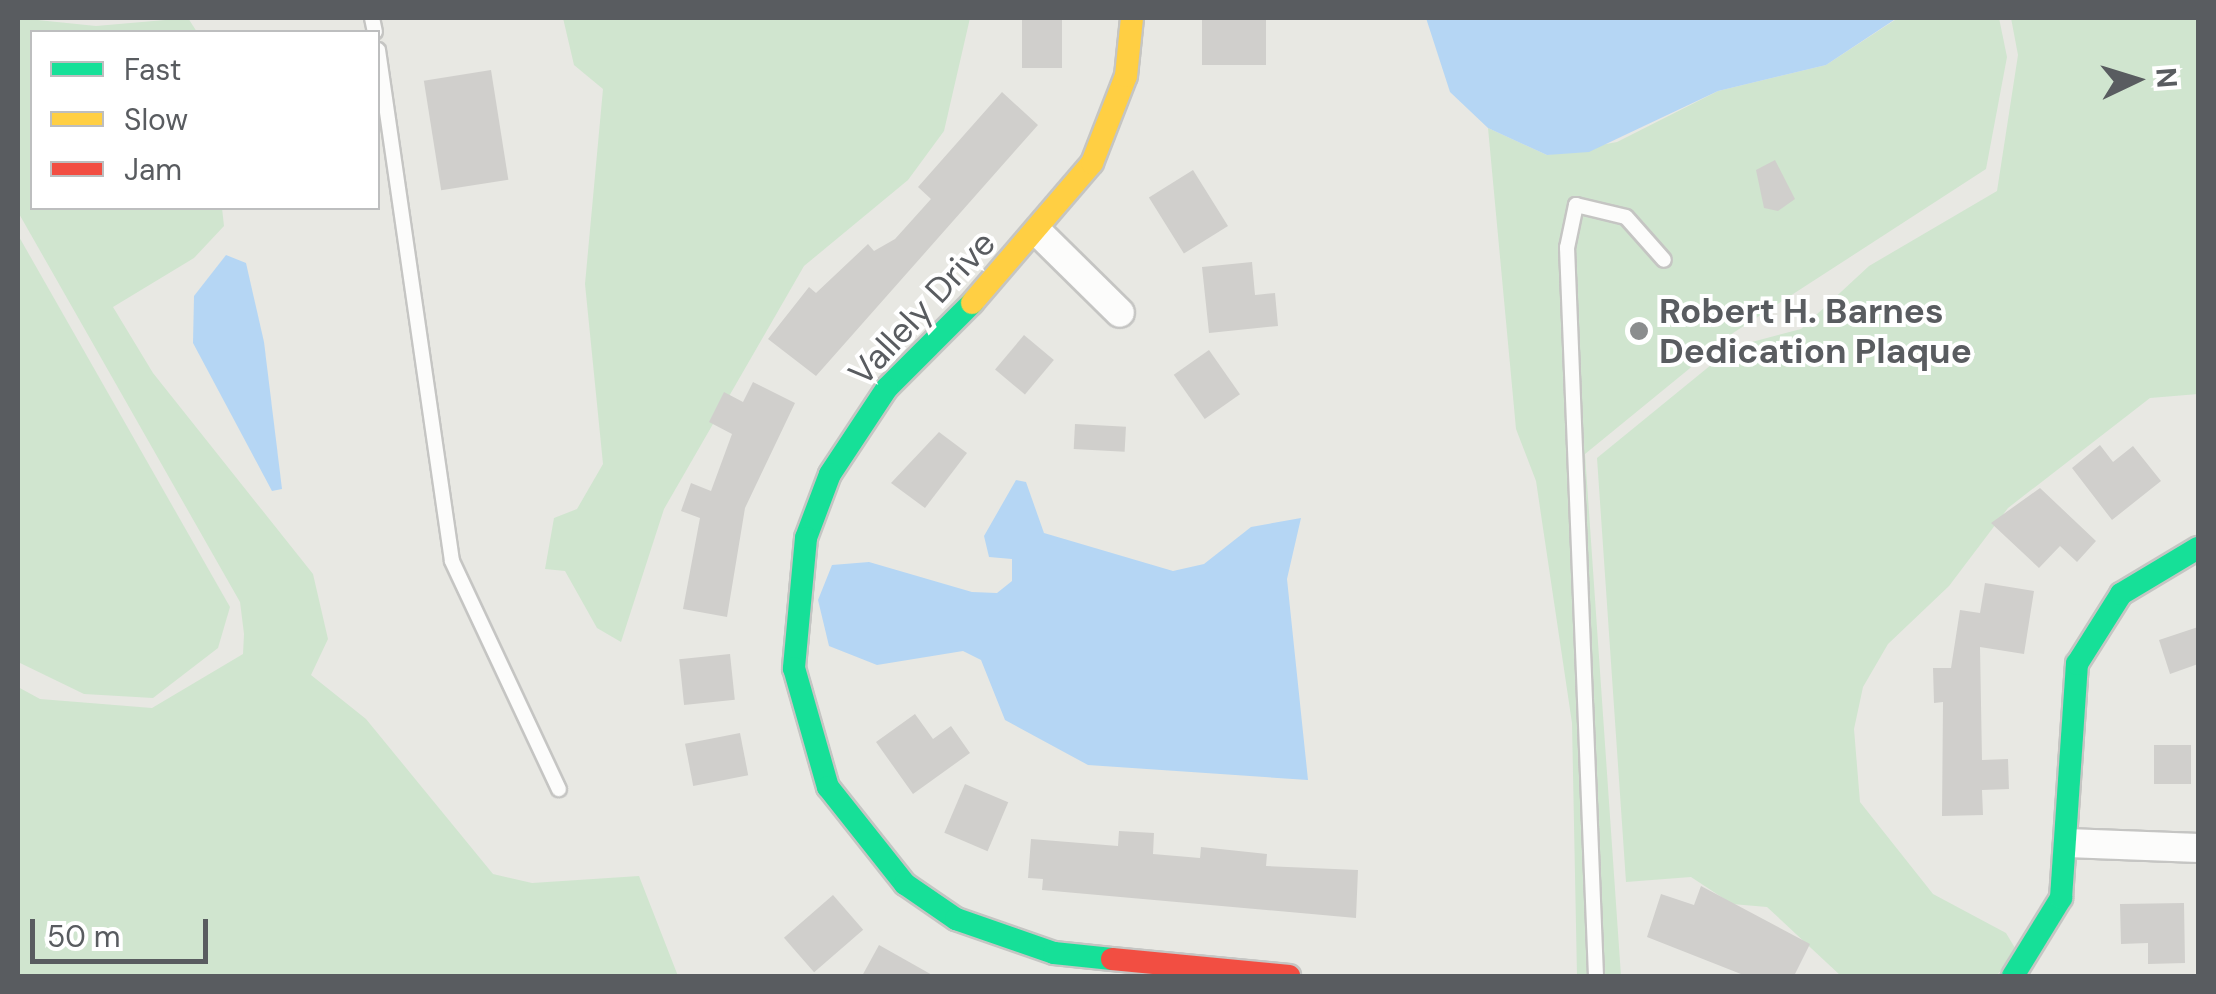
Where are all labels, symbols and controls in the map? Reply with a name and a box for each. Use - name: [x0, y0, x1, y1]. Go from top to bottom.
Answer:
- legend: [30, 30, 380, 210]
- north arrow: [2086, 30, 2186, 130]
- text: Fast: [124, 50, 182, 89]
- text: N: [2147, 66, 2186, 89]
- text: Slow: [124, 100, 188, 139]
- text: Jam: [124, 150, 182, 189]
- street label: Vallely Drive: [840, 222, 1004, 394]
- place label: Robert H. Barnes Dedication Plaque: [1659, 290, 1972, 372]
- marker: Robert H. Barnes Dedication Plaque: [1628, 320, 1650, 342]
- scale bar: [35, 899, 212, 961]
- text: 50 m: [47, 917, 121, 956]

